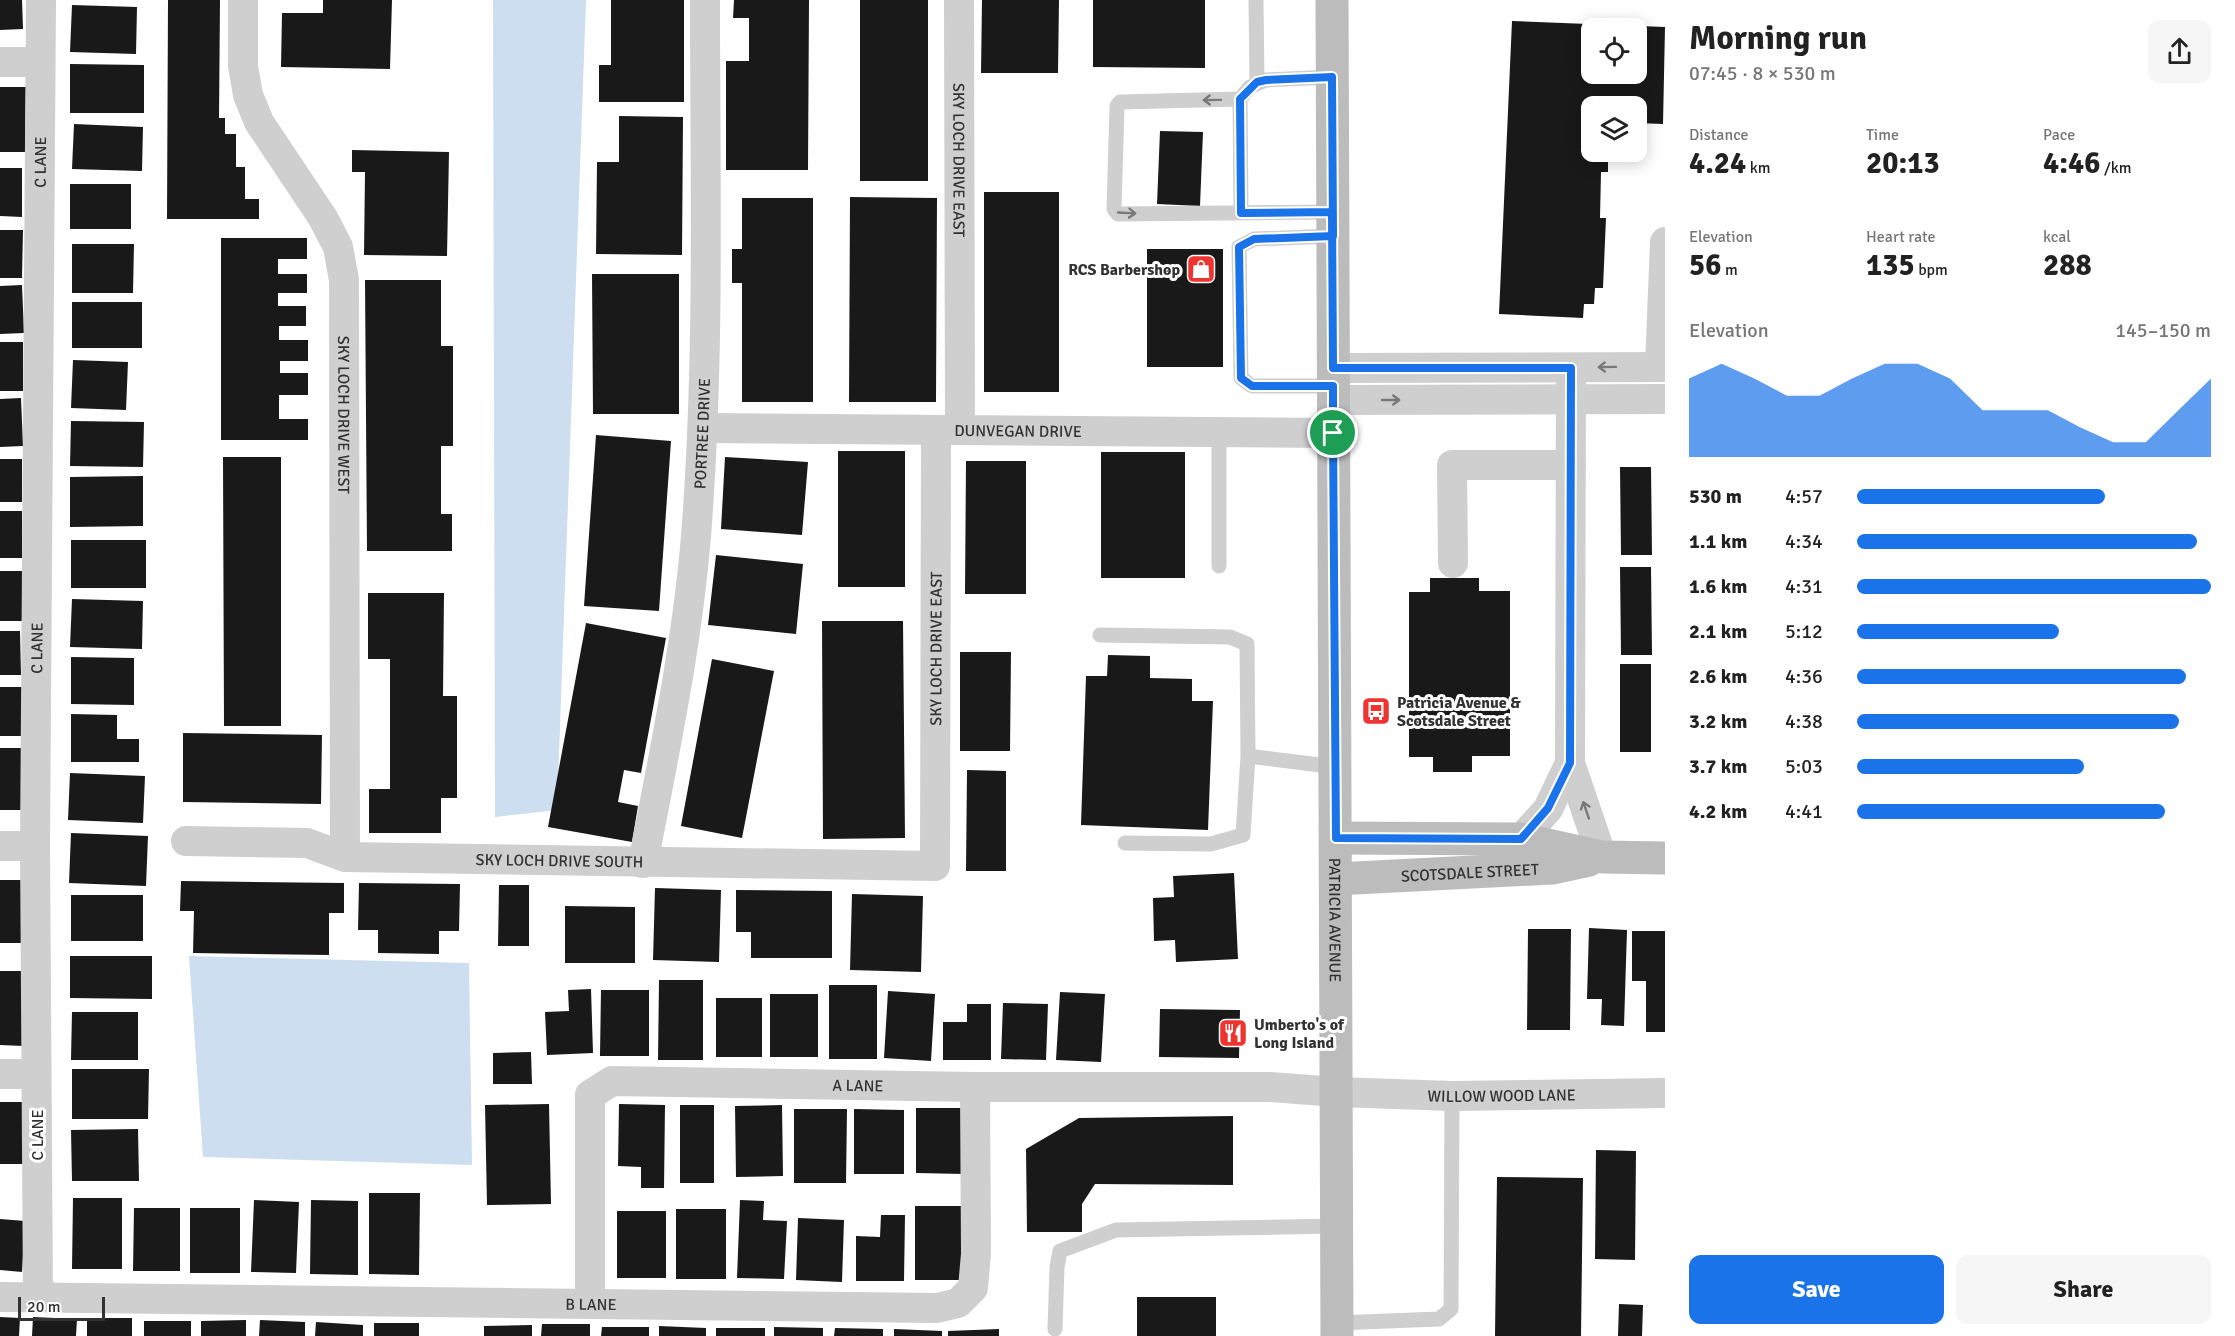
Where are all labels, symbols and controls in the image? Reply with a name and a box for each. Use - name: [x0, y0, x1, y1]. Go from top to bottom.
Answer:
- map controls: [1581, 18, 1647, 162]
- button: locate: [1581, 18, 1647, 84]
- text: Morning run: [1689, 18, 1867, 59]
- button: share: [2148, 20, 2211, 83]
- text: 07:45 · 8 × 530 m: [1689, 61, 1836, 86]
- street label: SKY LOCH DRIVE EAST: [948, 83, 969, 237]
- one-way arrow: [1203, 94, 1223, 105]
- button: layers: [1581, 96, 1647, 162]
- text: Distance: [1689, 125, 1749, 145]
- text: Time: [1866, 125, 1899, 145]
- text: Pace: [2043, 125, 2075, 145]
- street label: C LANE: [31, 136, 51, 188]
- text: 4.24: [1689, 145, 1746, 182]
- text: 20:13: [1866, 145, 1940, 182]
- text: 4:46: [2043, 145, 2100, 182]
- text: km: [1746, 158, 1771, 178]
- text: /km: [2100, 158, 2132, 178]
- one-way arrow: [1117, 208, 1137, 219]
- text: Elevation: [1689, 227, 1753, 247]
- text: Heart rate: [1866, 227, 1935, 247]
- text: kcal: [2043, 227, 2071, 247]
- text: 56: [1689, 247, 1721, 284]
- text: 135: [1866, 247, 1915, 284]
- text: 288: [2043, 247, 2092, 284]
- shop icon: RCS Barbershop: [1185, 253, 1217, 285]
- place label: RCS Barbershop: [1068, 260, 1180, 280]
- text: m: [1721, 260, 1738, 280]
- text: bpm: [1915, 260, 1948, 280]
- text: Elevation: [1689, 318, 1769, 343]
- text: 145–150 m: [2115, 318, 2211, 343]
- street label: SKY LOCH DRIVE WEST: [333, 336, 353, 494]
- one-way arrow: [1597, 362, 1617, 373]
- street label: PORTREE DRIVE: [690, 378, 715, 490]
- one-way arrow: [1381, 394, 1401, 406]
- pin: [1307, 407, 1358, 458]
- icon: arrive: [1316, 416, 1349, 449]
- street label: DUNVEGAN DRIVE: [954, 421, 1082, 442]
- text: 530 m: [1689, 484, 1742, 509]
- text: 4:57: [1785, 484, 1823, 509]
- text: 1.1 km: [1689, 529, 1747, 554]
- text: 4:34: [1785, 529, 1823, 554]
- street label: SKY LOCH DRIVE EAST: [926, 571, 947, 726]
- text: 1.6 km: [1689, 574, 1747, 599]
- text: 4:31: [1785, 574, 1823, 599]
- text: 2.1 km: [1689, 619, 1747, 644]
- text: 5:12: [1785, 619, 1823, 644]
- street label: C LANE: [27, 622, 48, 674]
- text: 2.6 km: [1689, 664, 1747, 689]
- text: 4:36: [1785, 664, 1823, 689]
- place label: Patricia Avenue & Scotsdale Street: [1397, 693, 1521, 731]
- bus stop icon: Patricia Avenue & Scotsdale Street: [1360, 695, 1392, 727]
- text: 3.2 km: [1689, 709, 1747, 734]
- text: 4:38: [1785, 709, 1823, 734]
- text: 3.7 km: [1689, 754, 1747, 779]
- text: 5:03: [1785, 754, 1823, 779]
- text: 4.2 km: [1689, 799, 1747, 824]
- text: 4:41: [1785, 799, 1823, 824]
- one-way arrow: [1580, 801, 1591, 820]
- street label: SKY LOCH DRIVE SOUTH: [475, 850, 643, 873]
- street label: PATRICIA AVENUE: [1324, 858, 1345, 982]
- street label: SCOTSDALE STREET: [1400, 860, 1539, 887]
- place label: Umberto's of Long Island: [1254, 1015, 1345, 1053]
- restaurant icon: Umberto's of Long Island: [1217, 1017, 1249, 1049]
- street label: A LANE: [832, 1076, 884, 1096]
- street label: WILLOW WOOD LANE: [1427, 1085, 1576, 1107]
- street label: C LANE: [28, 1109, 48, 1161]
- button: Save: [1689, 1255, 1944, 1324]
- button: Share: [1956, 1255, 2211, 1324]
- scale bar: [18, 1294, 105, 1322]
- street label: B LANE: [565, 1295, 617, 1315]
- text: 20 m: [27, 1297, 61, 1317]

